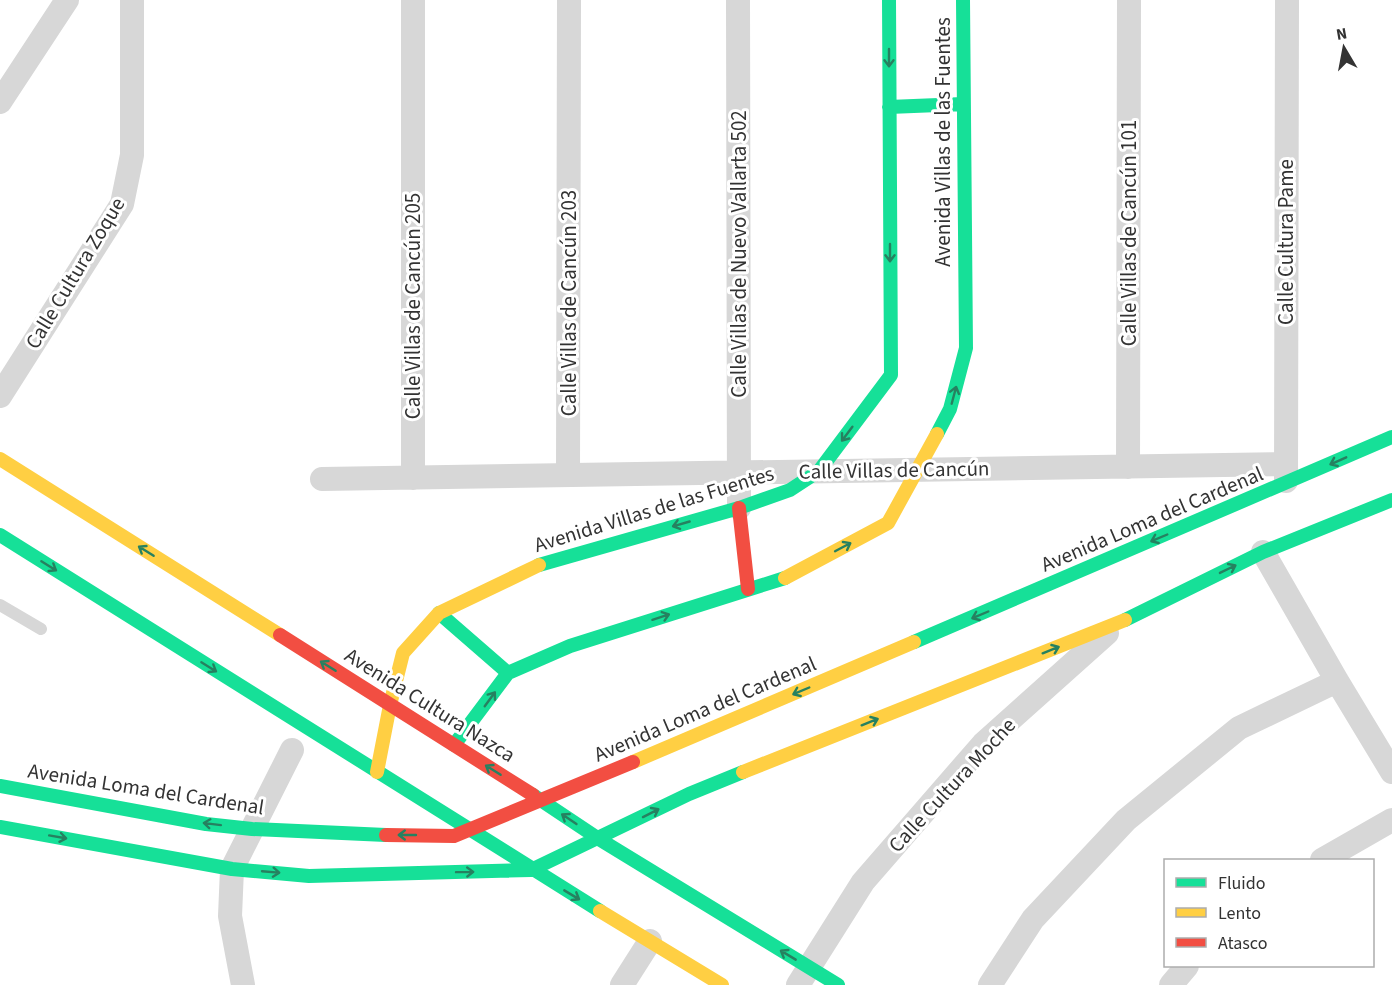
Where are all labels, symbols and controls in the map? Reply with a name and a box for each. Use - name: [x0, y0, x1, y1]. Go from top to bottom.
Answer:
- street label: Avenida Villas de las Fuentes: [928, 17, 958, 267]
- north arrow: [1314, 18, 1374, 78]
- text: N: [1334, 22, 1349, 46]
- one-way arrow: [883, 48, 895, 68]
- street label: Calle Villas de Nuevo Vallarta 502: [724, 110, 754, 398]
- street label: Calle Villas de Cancún 101: [1114, 120, 1144, 346]
- street label: Calle Cultura Pame: [1271, 159, 1301, 325]
- street label: Calle Villas de Cancún 203: [554, 190, 584, 416]
- street label: Calle Cultura Zoque: [18, 191, 132, 355]
- street label: Calle Villas de Cancún 205: [398, 193, 428, 419]
- one-way arrow: [884, 243, 896, 263]
- one-way arrow: [948, 386, 960, 405]
- one-way arrow: [840, 425, 853, 441]
- street label: Calle Villas de Cancún: [798, 453, 990, 487]
- one-way arrow: [1330, 456, 1348, 467]
- street label: Avenida Villas de las Fuentes: [530, 458, 778, 560]
- street label: Avenida Loma del Cardenal: [1036, 459, 1268, 579]
- one-way arrow: [672, 519, 691, 530]
- one-way arrow: [1151, 533, 1169, 544]
- one-way arrow: [834, 541, 851, 553]
- one-way arrow: [138, 545, 155, 557]
- one-way arrow: [41, 559, 58, 572]
- one-way arrow: [1219, 563, 1237, 575]
- one-way arrow: [651, 610, 670, 621]
- one-way arrow: [971, 610, 989, 621]
- street label: Avenida Cultura Nazca: [339, 640, 521, 770]
- one-way arrow: [1041, 644, 1060, 655]
- street label: Avenida Loma del Cardenal: [589, 649, 821, 769]
- one-way arrow: [320, 659, 337, 671]
- one-way arrow: [200, 661, 217, 673]
- one-way arrow: [792, 686, 810, 697]
- one-way arrow: [484, 691, 496, 707]
- street label: Calle Cultura Moche: [881, 711, 1023, 859]
- one-way arrow: [860, 716, 878, 727]
- street label: Avenida Loma del Cardenal: [26, 756, 266, 822]
- one-way arrow: [485, 763, 502, 775]
- one-way arrow: [642, 807, 659, 819]
- one-way arrow: [561, 813, 577, 825]
- one-way arrow: [203, 819, 222, 830]
- one-way arrow: [397, 829, 417, 841]
- one-way arrow: [47, 832, 67, 843]
- legend: [1164, 859, 1374, 967]
- one-way arrow: [455, 866, 475, 878]
- one-way arrow: [260, 867, 280, 878]
- text: Fluido: [1218, 871, 1265, 896]
- one-way arrow: [563, 889, 580, 901]
- text: Lento: [1218, 901, 1261, 926]
- text: Atasco: [1218, 931, 1267, 956]
- one-way arrow: [780, 948, 797, 960]

